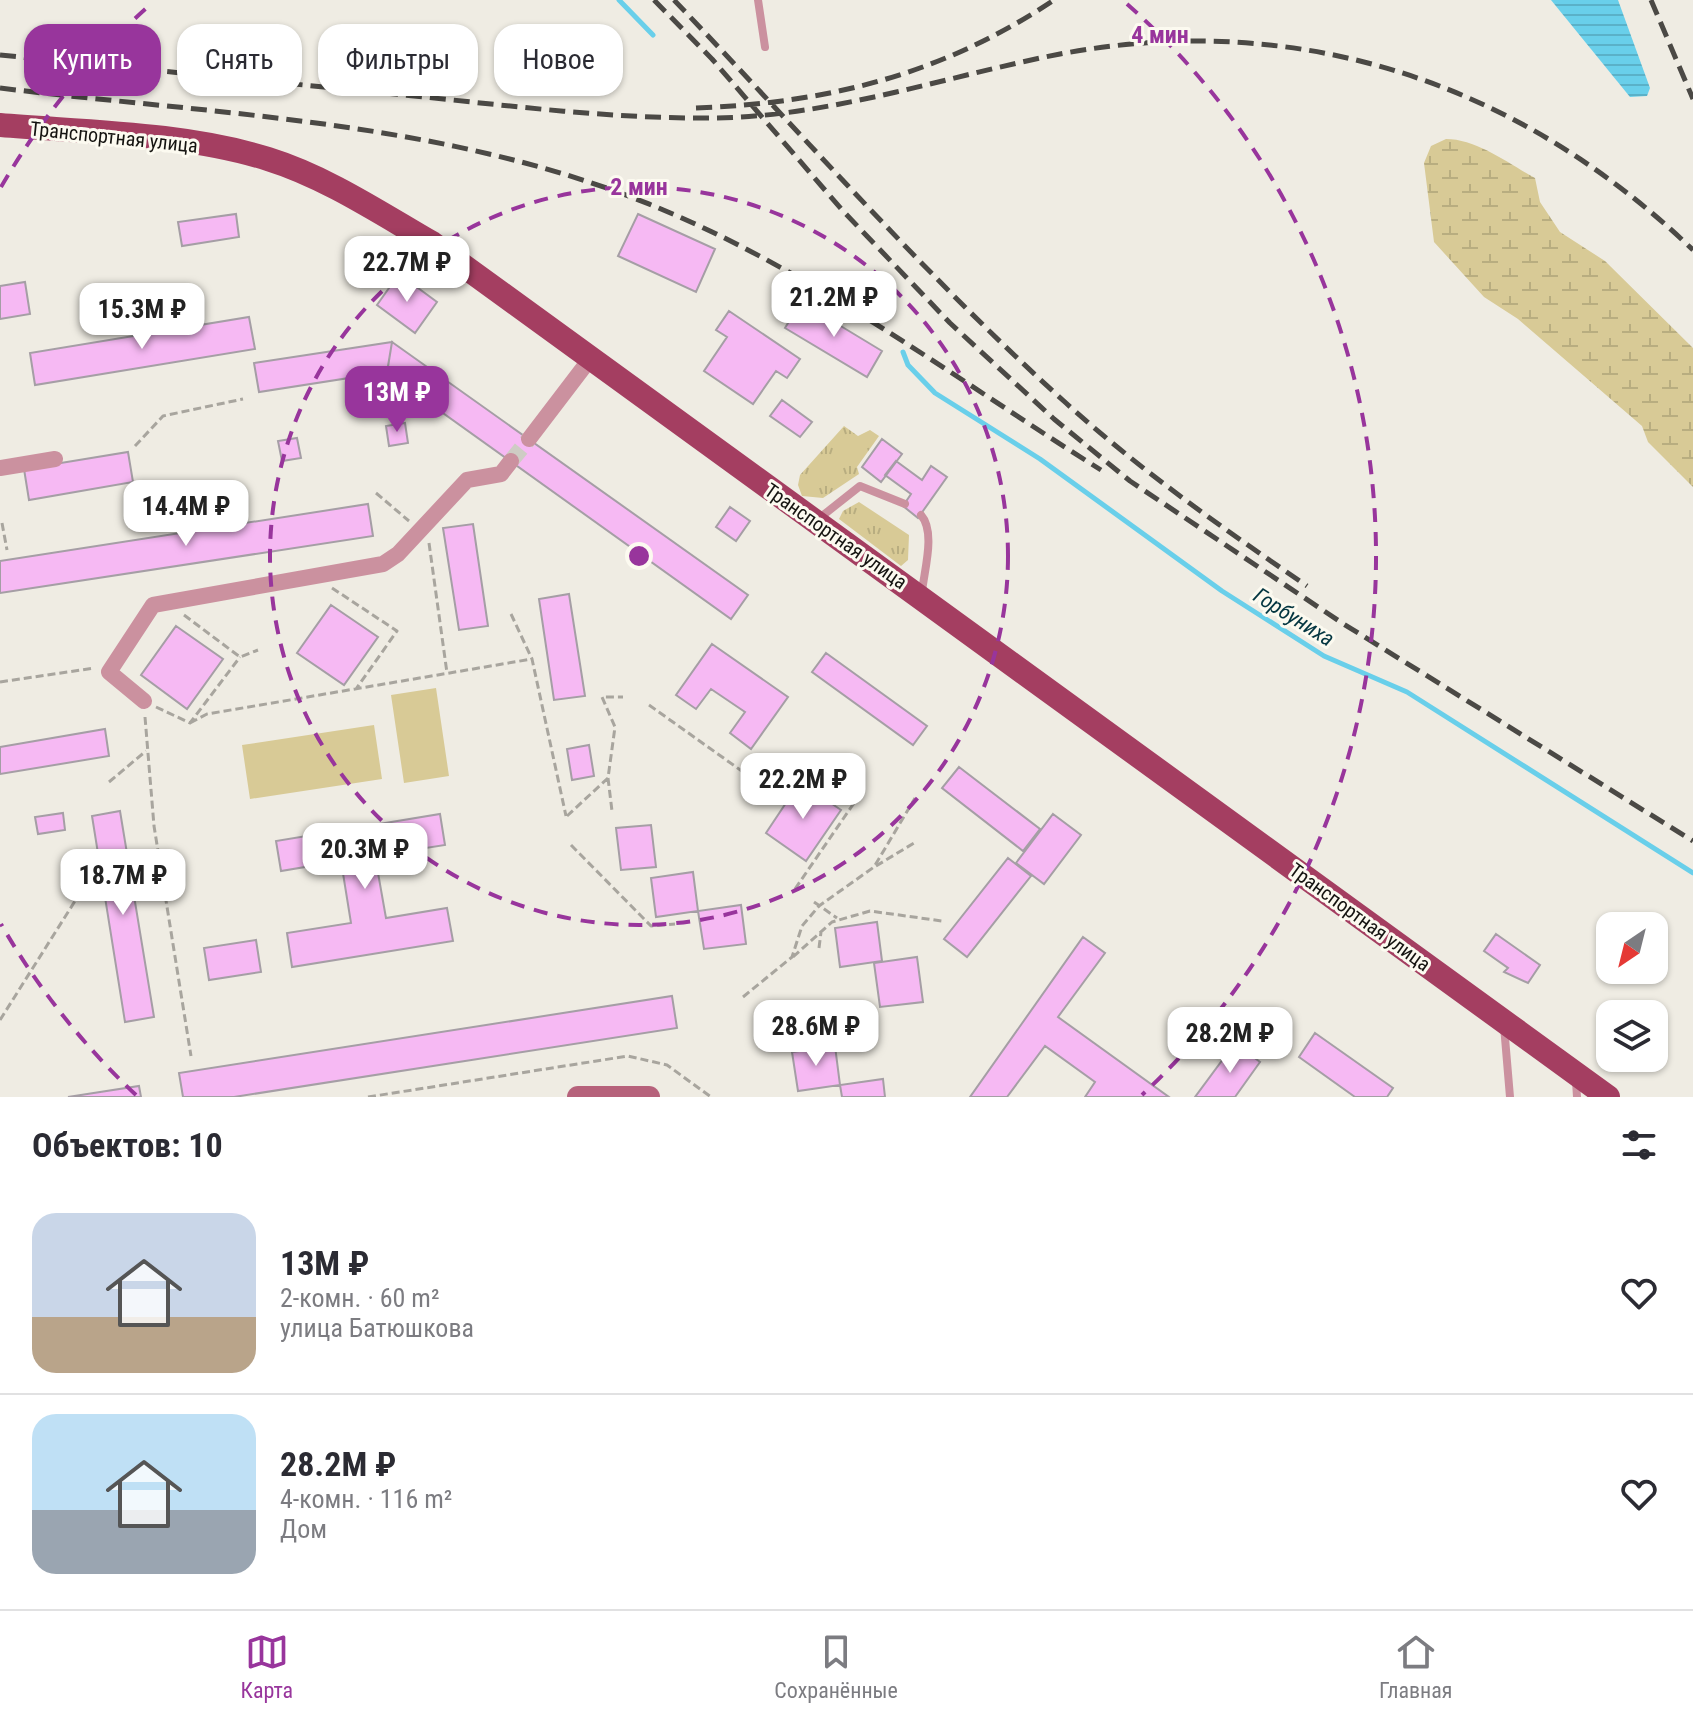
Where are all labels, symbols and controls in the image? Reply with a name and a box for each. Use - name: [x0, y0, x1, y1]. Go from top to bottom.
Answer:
- text: 4 мин: [1131, 21, 1189, 49]
- chip: Купить: [24, 24, 161, 96]
- chip: Снять: [177, 24, 302, 96]
- chip: Фильтры: [318, 24, 478, 96]
- chip: Новое: [494, 24, 623, 96]
- street label: Транспортная улица: [29, 116, 199, 158]
- text: 2 мин: [610, 173, 668, 201]
- pin: 22.7M ₽: [333, 236, 481, 304]
- text: 22.7M ₽: [363, 247, 451, 277]
- pin: 21.2M ₽: [760, 271, 908, 339]
- text: 21.2M ₽: [790, 282, 878, 312]
- pin: 15.3M ₽: [68, 283, 216, 351]
- text: 15.3M ₽: [98, 294, 186, 324]
- pin: 13M ₽: [341, 366, 453, 434]
- text: 13M ₽: [363, 377, 431, 407]
- street label: Транспортная улица: [760, 478, 912, 594]
- pin: 14.4M ₽: [112, 480, 260, 548]
- text: 14.4M ₽: [142, 491, 230, 521]
- centre of rings: [625, 542, 653, 570]
- water label: Горбуниха: [1249, 582, 1339, 652]
- pin: 22.2M ₽: [729, 753, 877, 821]
- text: 22.2M ₽: [759, 764, 847, 794]
- pin: 20.3M ₽: [291, 823, 439, 891]
- text: 20.3M ₽: [321, 834, 409, 864]
- pin: 18.7M ₽: [49, 849, 197, 917]
- street label: Транспортная улица: [1285, 858, 1435, 976]
- text: 18.7M ₽: [79, 860, 167, 890]
- north arrow: [1596, 912, 1668, 984]
- map controls: [1596, 912, 1668, 1072]
- pin: 28.6M ₽: [742, 1000, 890, 1068]
- button: layers: [1596, 1000, 1668, 1072]
- pin: 28.2M ₽: [1156, 1007, 1304, 1075]
- text: 28.6M ₽: [772, 1011, 860, 1041]
- text: 28.2M ₽: [1186, 1018, 1274, 1048]
- icon: filters: [1617, 1123, 1661, 1167]
- text: Объектов: 10: [32, 1125, 223, 1165]
- text: 13M ₽: [280, 1243, 369, 1283]
- icon: home: [96, 1245, 192, 1341]
- icon: heart: [1617, 1271, 1661, 1315]
- text: 2-комн. · 60 m²: [280, 1283, 440, 1313]
- text: улица Батюшкова: [280, 1313, 474, 1343]
- text: 28.2M ₽: [280, 1444, 396, 1484]
- icon: home: [96, 1446, 192, 1542]
- icon: heart: [1617, 1472, 1661, 1516]
- text: 4-комн. · 116 m²: [280, 1484, 452, 1514]
- text: Дом: [280, 1514, 327, 1544]
- tab: Карта: [241, 1630, 293, 1703]
- tab: Сохранённые: [774, 1630, 898, 1703]
- tab: Главная: [1379, 1630, 1452, 1703]

